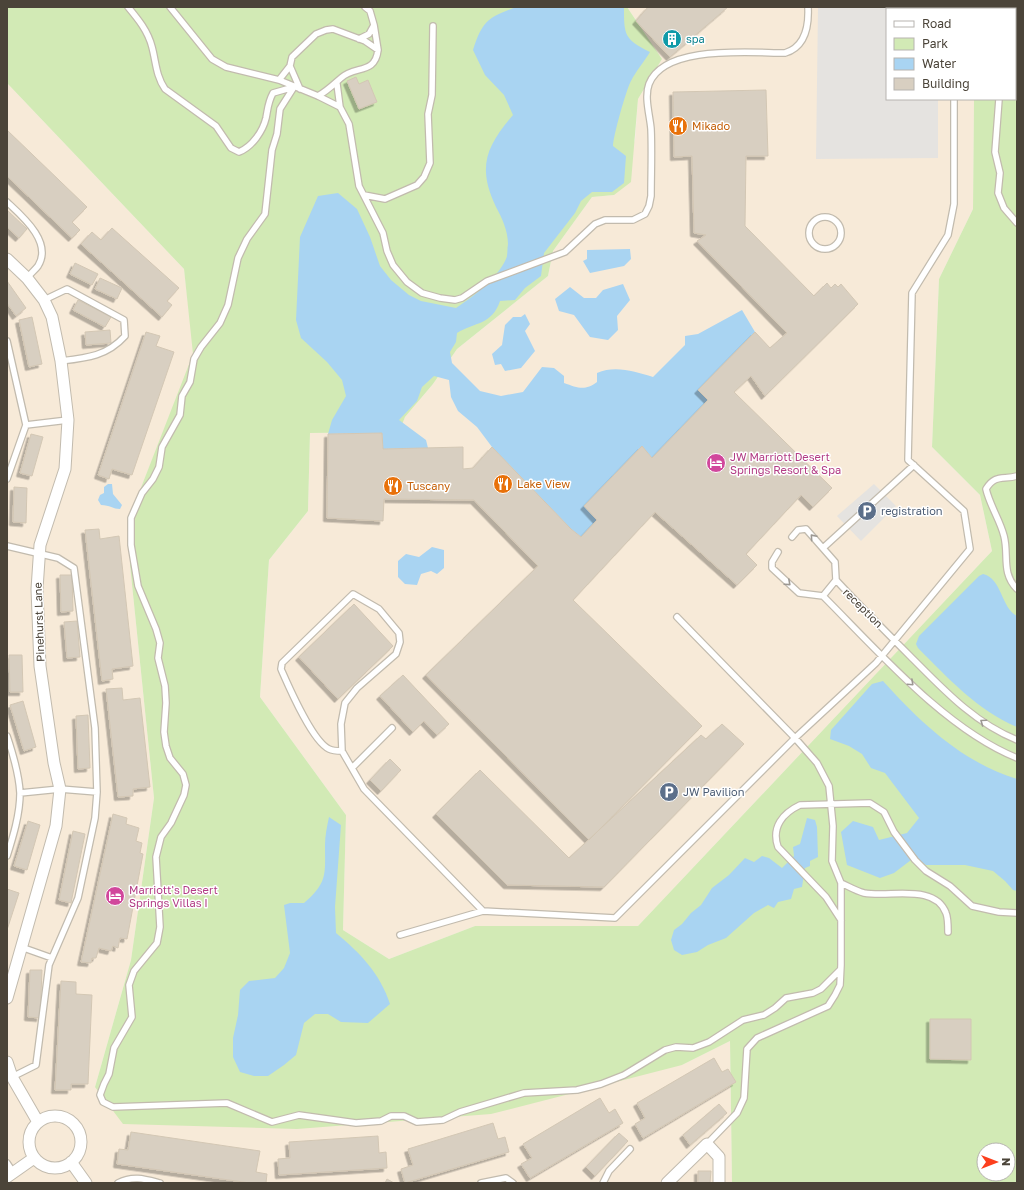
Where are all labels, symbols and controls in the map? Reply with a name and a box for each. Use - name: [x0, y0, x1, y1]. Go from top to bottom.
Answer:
- legend: [886, 8, 1016, 100]
- text: Road: [922, 16, 951, 31]
- building icon: spa: [661, 28, 683, 50]
- place label: spa: [686, 32, 705, 45]
- text: Park: [922, 36, 948, 51]
- text: Water: [922, 56, 956, 71]
- text: Building: [922, 76, 970, 91]
- restaurant icon: Mikado: [667, 115, 689, 137]
- place label: Mikado: [692, 119, 730, 132]
- place label: JW Marriott Desert Springs Resort & Spa: [730, 450, 841, 476]
- hotel icon: JW Marriott Desert Springs Resort & Spa: [705, 452, 727, 474]
- restaurant icon: Lake View: [492, 473, 514, 495]
- restaurant icon: Tuscany: [382, 475, 404, 497]
- place label: Lake View: [517, 477, 570, 490]
- place label: Tuscany: [407, 479, 450, 492]
- parking icon: registration: [856, 500, 878, 522]
- place label: registration: [881, 504, 943, 517]
- one-way arrow: [811, 534, 818, 541]
- one-way arrow: [783, 578, 791, 585]
- street label: Pinehurst Lane: [31, 582, 46, 662]
- street label: reception: [841, 585, 886, 630]
- one-way arrow: [906, 678, 914, 685]
- one-way arrow: [980, 719, 987, 727]
- parking icon: JW Pavilion: [658, 781, 680, 803]
- place label: JW Pavilion: [683, 785, 744, 798]
- place label: Marriott's Desert Springs Villas I: [129, 883, 218, 909]
- hotel icon: Marriott's Desert Springs Villas I: [104, 885, 126, 907]
- north arrow: [976, 1142, 1016, 1182]
- text: N: [1000, 1158, 1013, 1166]

